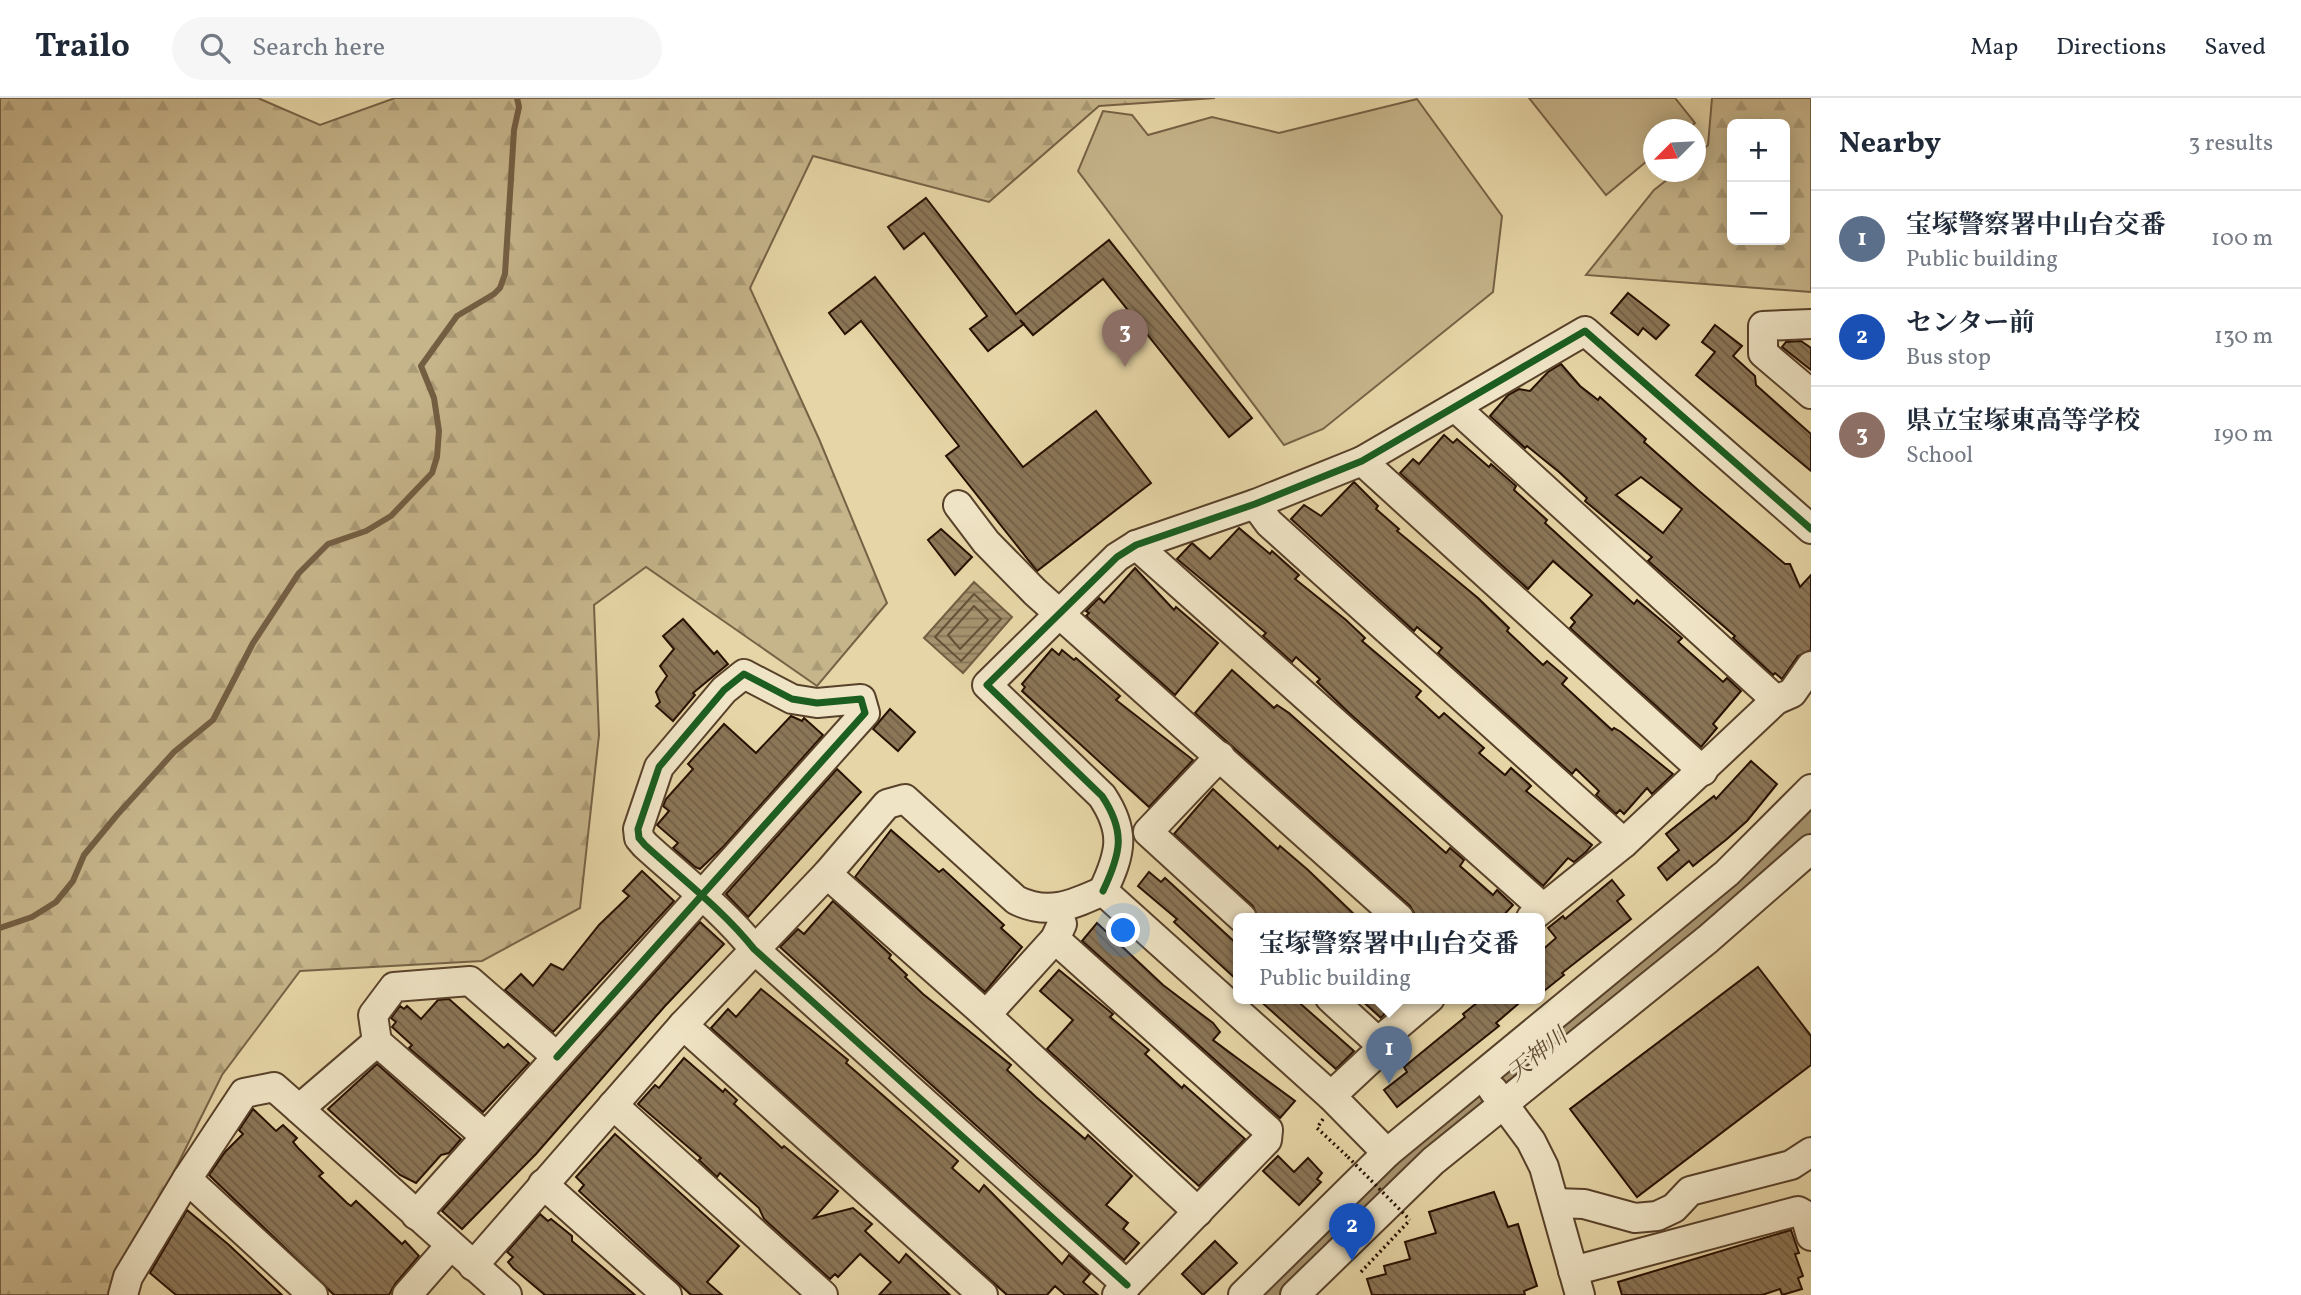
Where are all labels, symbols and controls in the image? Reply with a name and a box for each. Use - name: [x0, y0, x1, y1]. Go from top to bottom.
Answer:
- search box: [172, 17, 662, 80]
- text: Trailo: [35, 25, 130, 71]
- icon: search: [196, 29, 234, 67]
- text: Search here: [252, 30, 385, 66]
- text: Map: [1970, 31, 2018, 65]
- text: Directions: [2056, 31, 2166, 65]
- text: Saved: [2204, 31, 2266, 65]
- north arrow: [1643, 119, 1706, 182]
- map controls: [1727, 119, 1790, 245]
- button: +: [1727, 119, 1790, 182]
- text: Nearby: [1839, 123, 1941, 165]
- text: 3 results: [2188, 128, 2273, 160]
- button: −: [1727, 182, 1790, 245]
- text: 宝塚警察署中山台交番: [1906, 208, 2166, 244]
- text: 1: [1857, 223, 1867, 255]
- text: 100 m: [2211, 223, 2273, 255]
- text: Public building: [1906, 244, 2058, 276]
- text: センター前: [1906, 306, 2035, 342]
- pin: 3: [1102, 309, 1148, 367]
- text: 2: [1856, 321, 1868, 353]
- text: 130 m: [2214, 321, 2273, 353]
- text: Bus stop: [1906, 342, 1991, 374]
- text: 県立宝塚東高等学校: [1906, 404, 2140, 440]
- text: 3: [1856, 419, 1868, 451]
- text: 190 m: [2213, 419, 2273, 451]
- text: School: [1906, 440, 1973, 472]
- your location: [1106, 913, 1140, 947]
- popup: [1233, 913, 1545, 1004]
- text: 宝塚警察署中山台交番: [1259, 927, 1519, 963]
- text: Public building: [1259, 963, 1411, 995]
- water label: 天神川: [1501, 1020, 1577, 1090]
- pin: 1: [1366, 1026, 1412, 1084]
- pin: 2: [1329, 1203, 1375, 1261]

